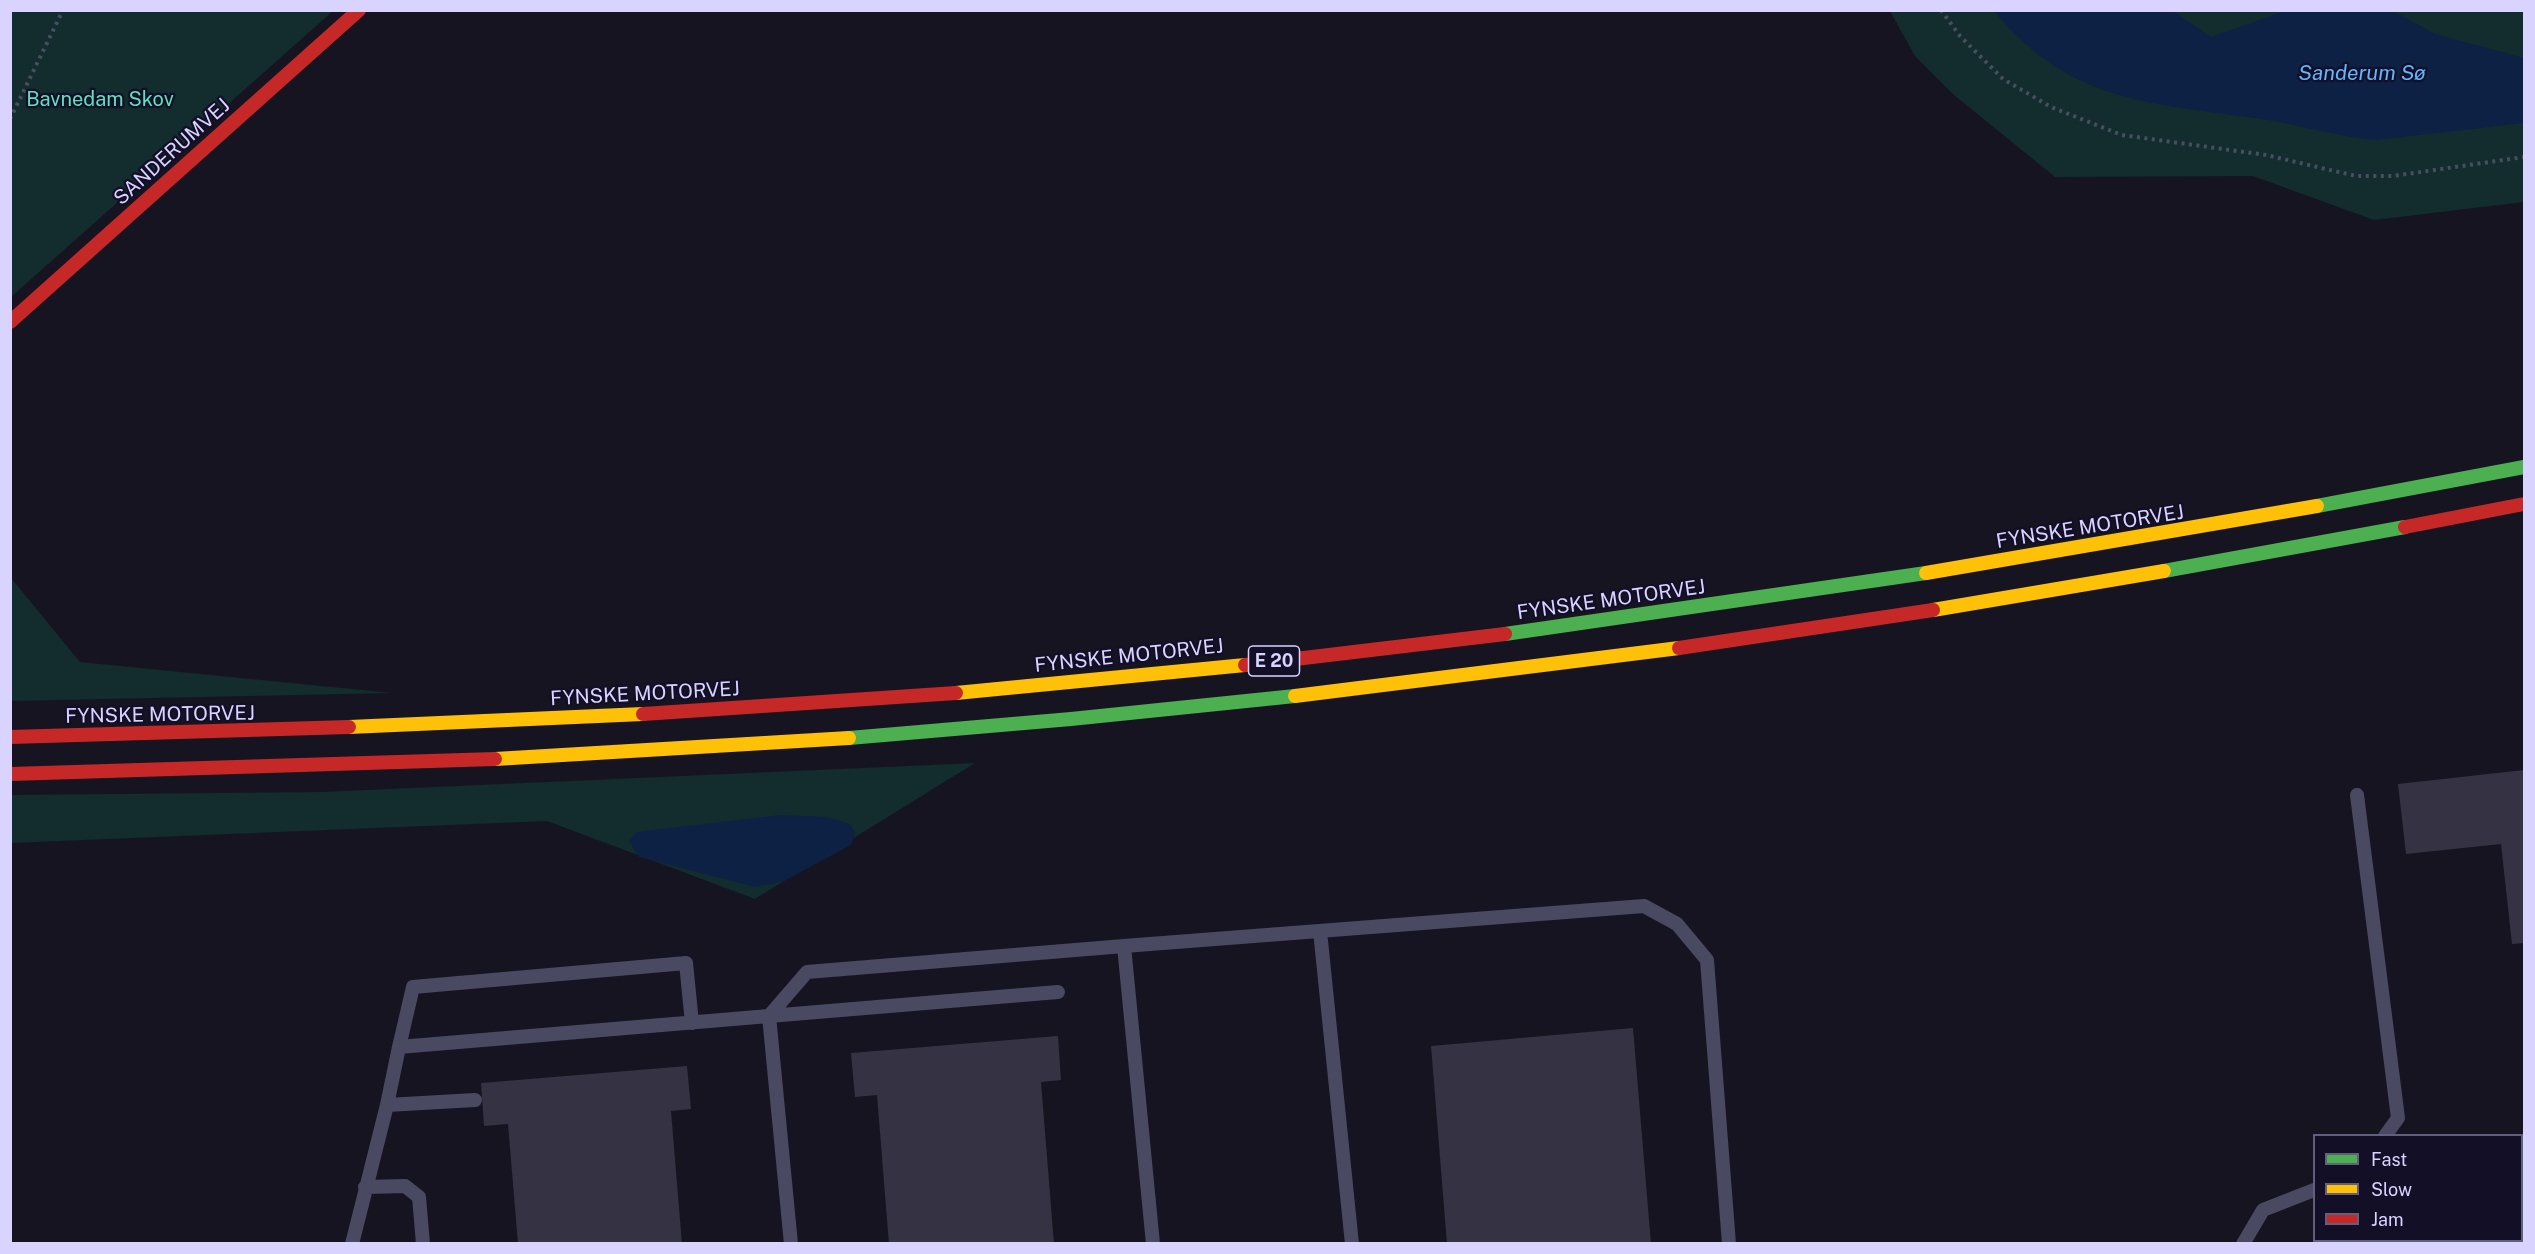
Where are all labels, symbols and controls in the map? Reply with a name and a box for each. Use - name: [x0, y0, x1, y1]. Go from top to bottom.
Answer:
- water label: Sanderum Sø: [2298, 61, 2426, 87]
- park label: Bavnedam Skov: [26, 88, 174, 112]
- street label: SANDERUMVEJ: [109, 94, 235, 210]
- street label: FYNSKE MOTORVEJ: [1994, 500, 2186, 554]
- street label: FYNSKE MOTORVEJ: [1515, 575, 1707, 625]
- street label: FYNSKE MOTORVEJ: [1033, 634, 1225, 678]
- road number: E 20: [1248, 646, 1300, 676]
- street label: FYNSKE MOTORVEJ: [550, 677, 740, 711]
- street label: FYNSKE MOTORVEJ: [65, 701, 255, 729]
- legend: [2313, 1134, 2523, 1242]
- text: Fast: [2371, 1149, 2407, 1170]
- text: Slow: [2371, 1179, 2412, 1200]
- text: Jam: [2371, 1209, 2404, 1230]

